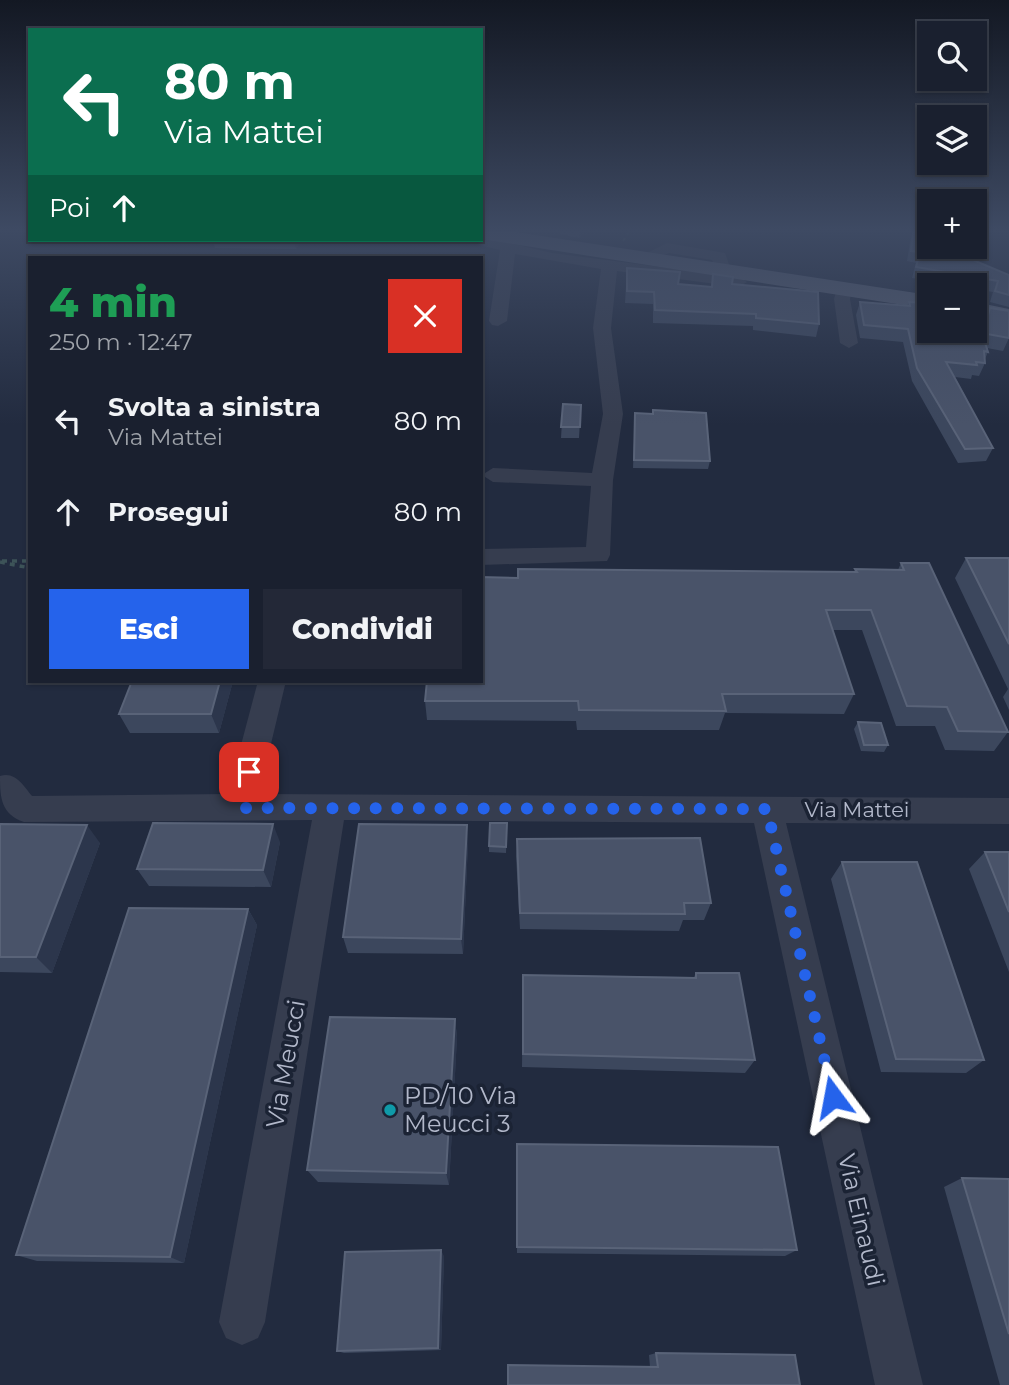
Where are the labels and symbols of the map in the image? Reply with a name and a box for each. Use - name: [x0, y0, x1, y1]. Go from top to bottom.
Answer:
- pin: [219, 742, 279, 802]
- street label: Via Mattei: [805, 797, 909, 822]
- street label: Via Meucci: [260, 997, 311, 1130]
- position arrow: [796, 1060, 870, 1134]
- place label: PD/10 Via Meucci 3: [404, 1081, 517, 1138]
- marker: PD/10 Via Meucci 3: [382, 1102, 398, 1118]
- street label: Via Einaudi: [832, 1151, 891, 1289]

